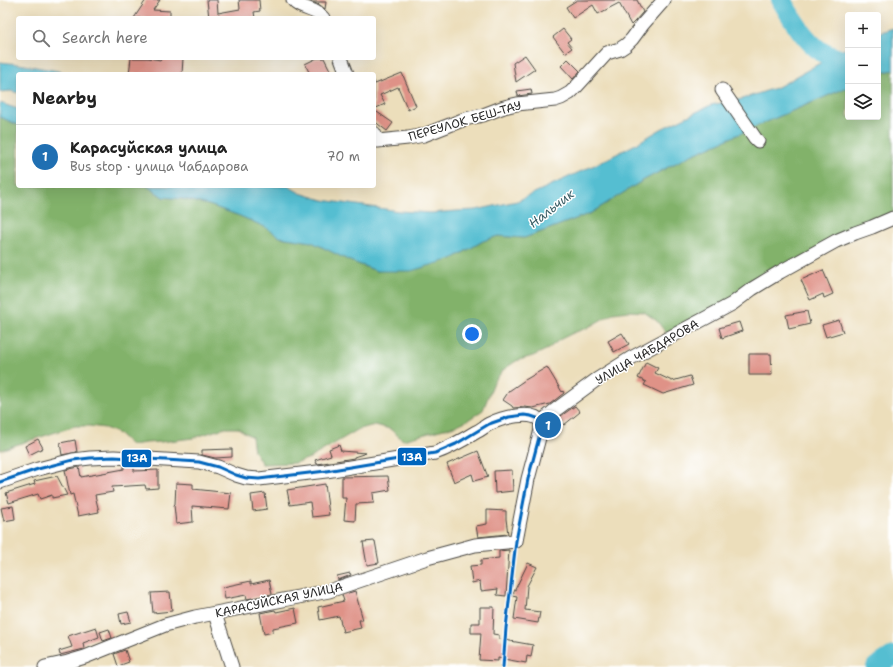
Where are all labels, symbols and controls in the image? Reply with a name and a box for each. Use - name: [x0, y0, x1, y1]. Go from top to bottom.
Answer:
- map controls: [845, 12, 881, 120]
- button: +: [845, 12, 881, 48]
- search box: [16, 16, 376, 60]
- icon: search: [30, 27, 52, 49]
- text: Search here: [62, 28, 148, 48]
- button: −: [845, 48, 881, 84]
- button: layers: [845, 84, 881, 120]
- text: Nearby: [32, 87, 97, 109]
- street label: ПЕРЕУЛОК БЕШ-ТАУ: [406, 97, 524, 145]
- text: Карасуйская улица: [70, 138, 227, 158]
- text: 1: [42, 148, 48, 165]
- text: 70 m: [326, 148, 360, 165]
- text: Bus stop · улица Чабдарова: [70, 158, 248, 175]
- water label: Нальчик: [525, 185, 578, 232]
- street label: УЛИЦА ЧАБДАРОВА: [592, 316, 702, 388]
- your location: [462, 324, 482, 344]
- pin: 1: [535, 410, 561, 440]
- line badge: 13А: [397, 447, 427, 466]
- line badge: 13А: [121, 449, 152, 468]
- text: 13А: [402, 450, 423, 465]
- text: 13А: [127, 451, 148, 466]
- street label: КАРАСУЙСКАЯ УЛИЦА: [214, 579, 345, 621]

